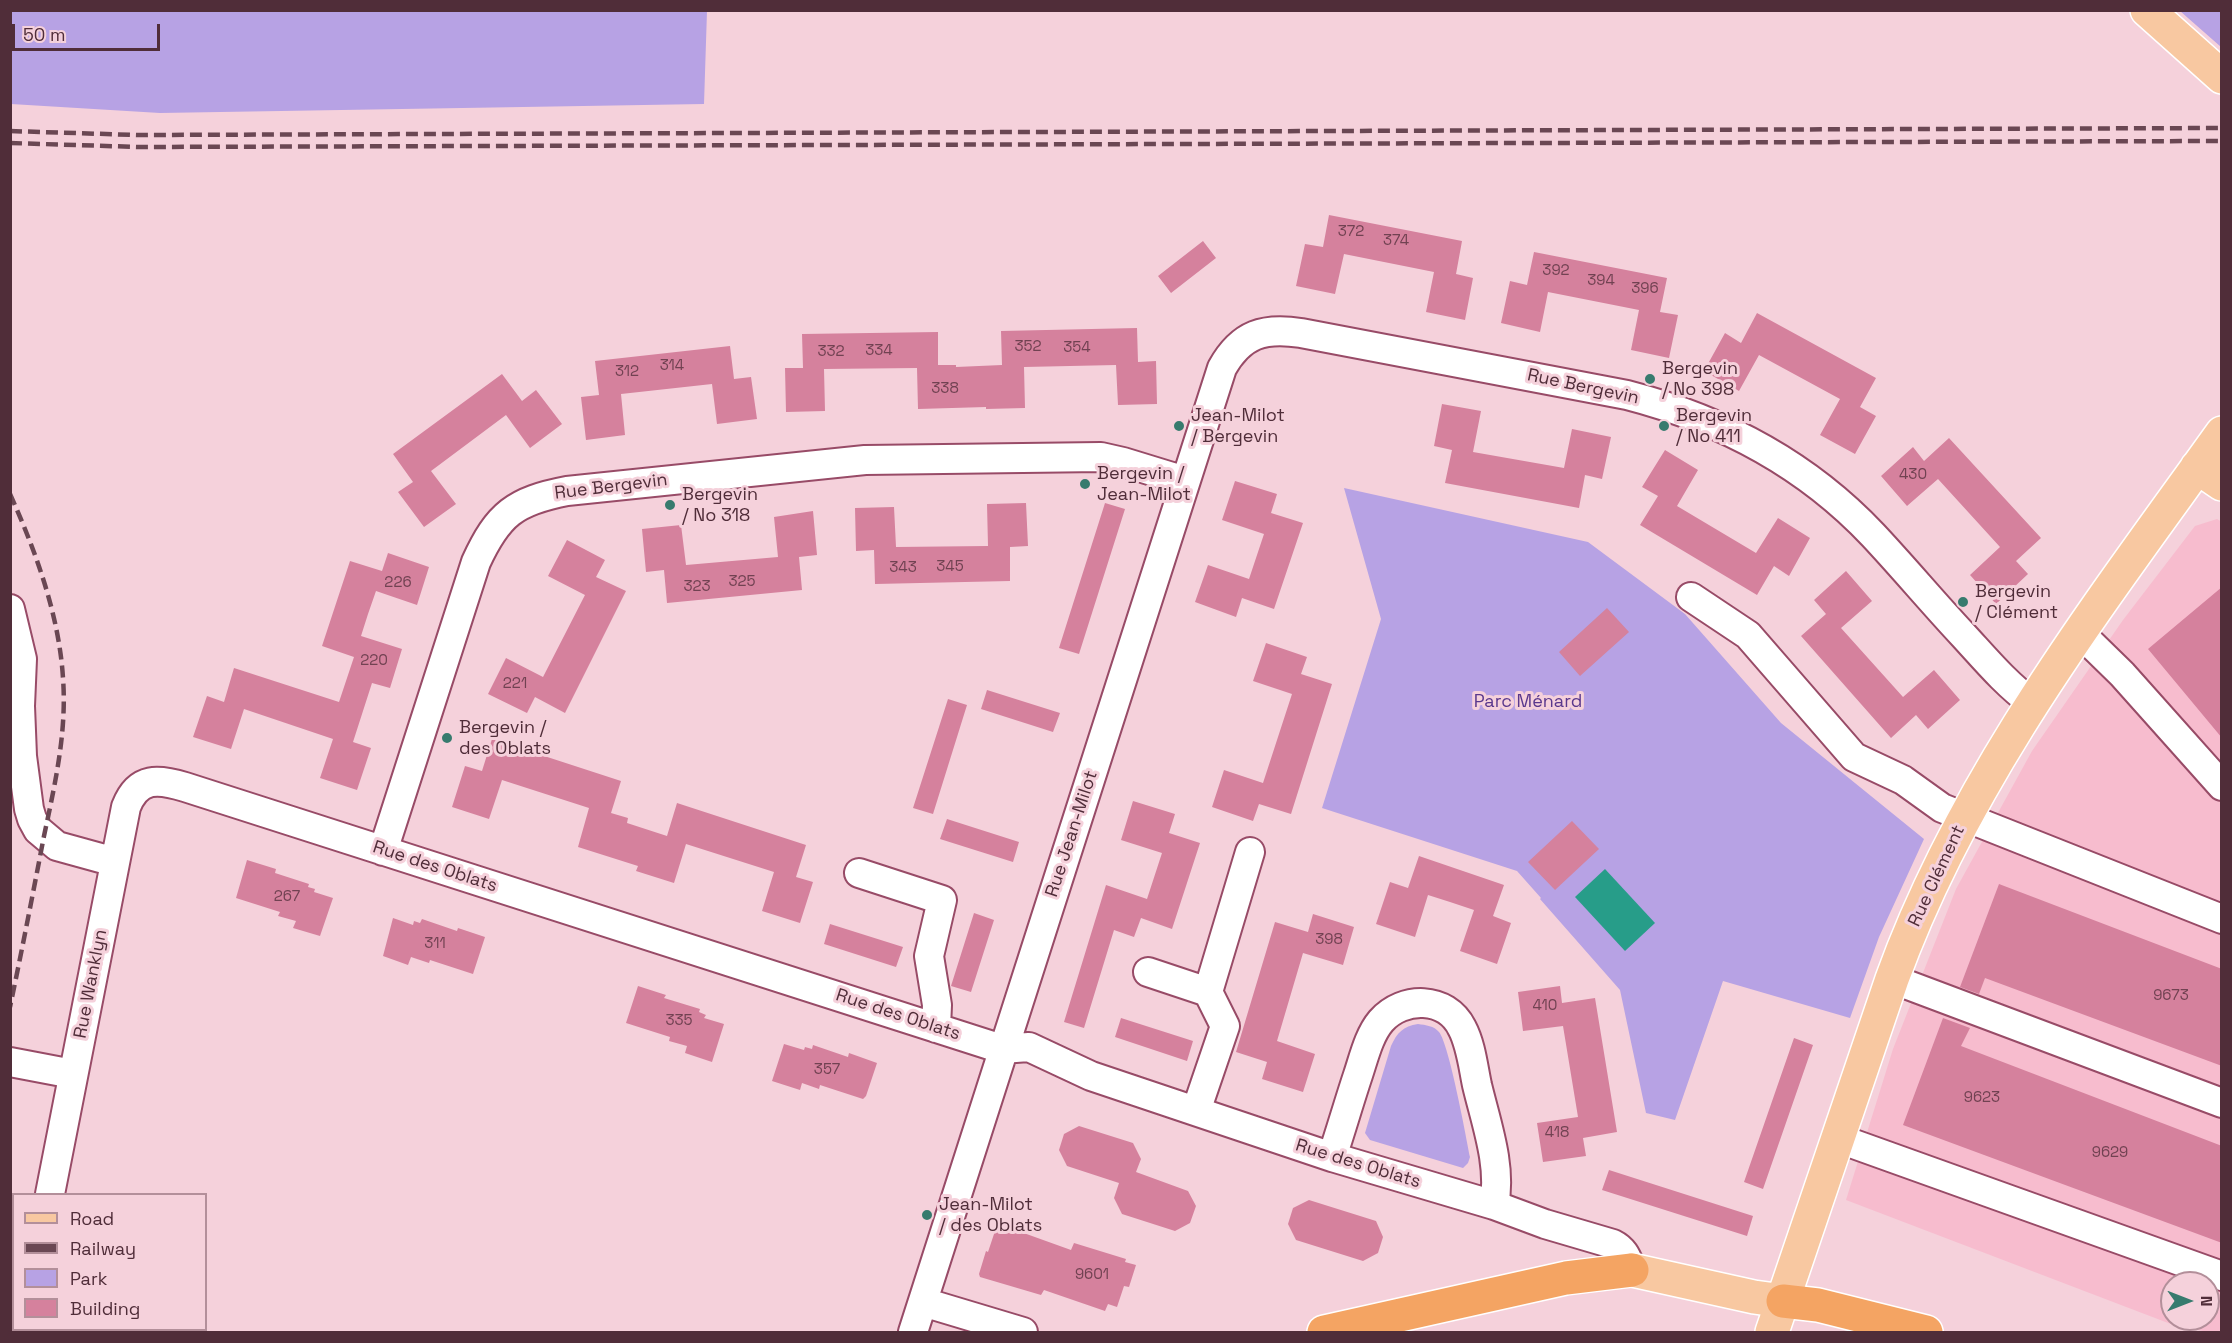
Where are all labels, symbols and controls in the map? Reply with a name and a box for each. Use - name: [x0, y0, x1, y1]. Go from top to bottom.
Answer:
- scale bar: [15, 12, 164, 50]
- text: 50 m: [23, 23, 65, 46]
- house number: 372: [1338, 223, 1364, 241]
- house number: 374: [1383, 232, 1409, 250]
- house number: 392: [1542, 262, 1570, 280]
- house number: 394: [1587, 272, 1615, 290]
- house number: 396: [1631, 280, 1659, 298]
- house number: 352: [1015, 338, 1041, 356]
- house number: 354: [1063, 339, 1091, 357]
- house number: 334: [865, 342, 893, 360]
- house number: 332: [817, 343, 845, 361]
- house number: 314: [660, 357, 684, 375]
- place label: Bergevin / No 398: [1662, 358, 1738, 400]
- house number: 312: [615, 363, 639, 381]
- street label: Rue Bergevin: [1525, 365, 1641, 409]
- marker: Bergevin / No 398: [1643, 372, 1657, 386]
- house number: 338: [931, 380, 959, 398]
- place label: Jean-Milot / Bergevin: [1191, 405, 1285, 448]
- place label: Bergevin / No 411: [1676, 405, 1752, 448]
- marker: Jean-Milot / Bergevin: [1172, 419, 1186, 433]
- marker: Bergevin / No 411: [1657, 419, 1671, 433]
- place label: Bergevin / Jean-Milot: [1097, 463, 1191, 506]
- house number: 430: [1899, 466, 1927, 484]
- street label: Rue Bergevin: [553, 469, 669, 505]
- marker: Bergevin / Jean-Milot: [1078, 477, 1092, 491]
- place label: Bergevin / No 318: [682, 484, 758, 526]
- marker: Bergevin / No 318: [663, 498, 677, 512]
- house number: 345: [936, 558, 964, 576]
- house number: 343: [889, 559, 917, 577]
- house number: 325: [728, 573, 756, 591]
- house number: 226: [384, 574, 412, 592]
- house number: 323: [683, 578, 711, 596]
- place label: Bergevin / Clément: [1975, 581, 2058, 624]
- marker: Bergevin / Clément: [1956, 595, 1970, 609]
- house number: 220: [360, 652, 388, 670]
- house number: 221: [503, 675, 527, 693]
- park label: Parc Ménard: [1474, 691, 1582, 713]
- place label: Bergevin / des Oblats: [459, 717, 551, 760]
- marker: Bergevin / des Oblats: [440, 731, 454, 745]
- street label: Rue Jean-Milot: [1041, 768, 1103, 900]
- street label: Rue Clément: [1904, 822, 1970, 930]
- street label: Rue des Oblats: [370, 837, 500, 897]
- house number: 267: [274, 888, 300, 906]
- street label: Rue Wanklyn: [70, 928, 112, 1040]
- house number: 398: [1315, 931, 1343, 949]
- house number: 311: [424, 935, 446, 953]
- street label: Rue des Oblats: [833, 985, 963, 1045]
- house number: 9673: [2153, 987, 2189, 1005]
- house number: 410: [1533, 997, 1557, 1015]
- house number: 335: [665, 1012, 693, 1030]
- house number: 357: [814, 1061, 840, 1079]
- house number: 9623: [1964, 1089, 2000, 1107]
- house number: 418: [1545, 1124, 1569, 1142]
- street label: Rue des Oblats: [1293, 1135, 1423, 1193]
- house number: 9629: [2092, 1144, 2128, 1162]
- legend: [12, 1193, 207, 1331]
- place label: Jean-Milot / des Oblats: [939, 1194, 1042, 1236]
- text: Road: [70, 1207, 114, 1230]
- marker: Jean-Milot / des Oblats: [920, 1208, 934, 1222]
- text: Railway: [70, 1237, 136, 1260]
- house number: 9601: [1075, 1266, 1109, 1284]
- text: Park: [70, 1267, 107, 1290]
- north arrow: [2160, 1271, 2220, 1331]
- text: N: [2196, 1296, 2217, 1306]
- text: Building: [70, 1297, 140, 1320]

